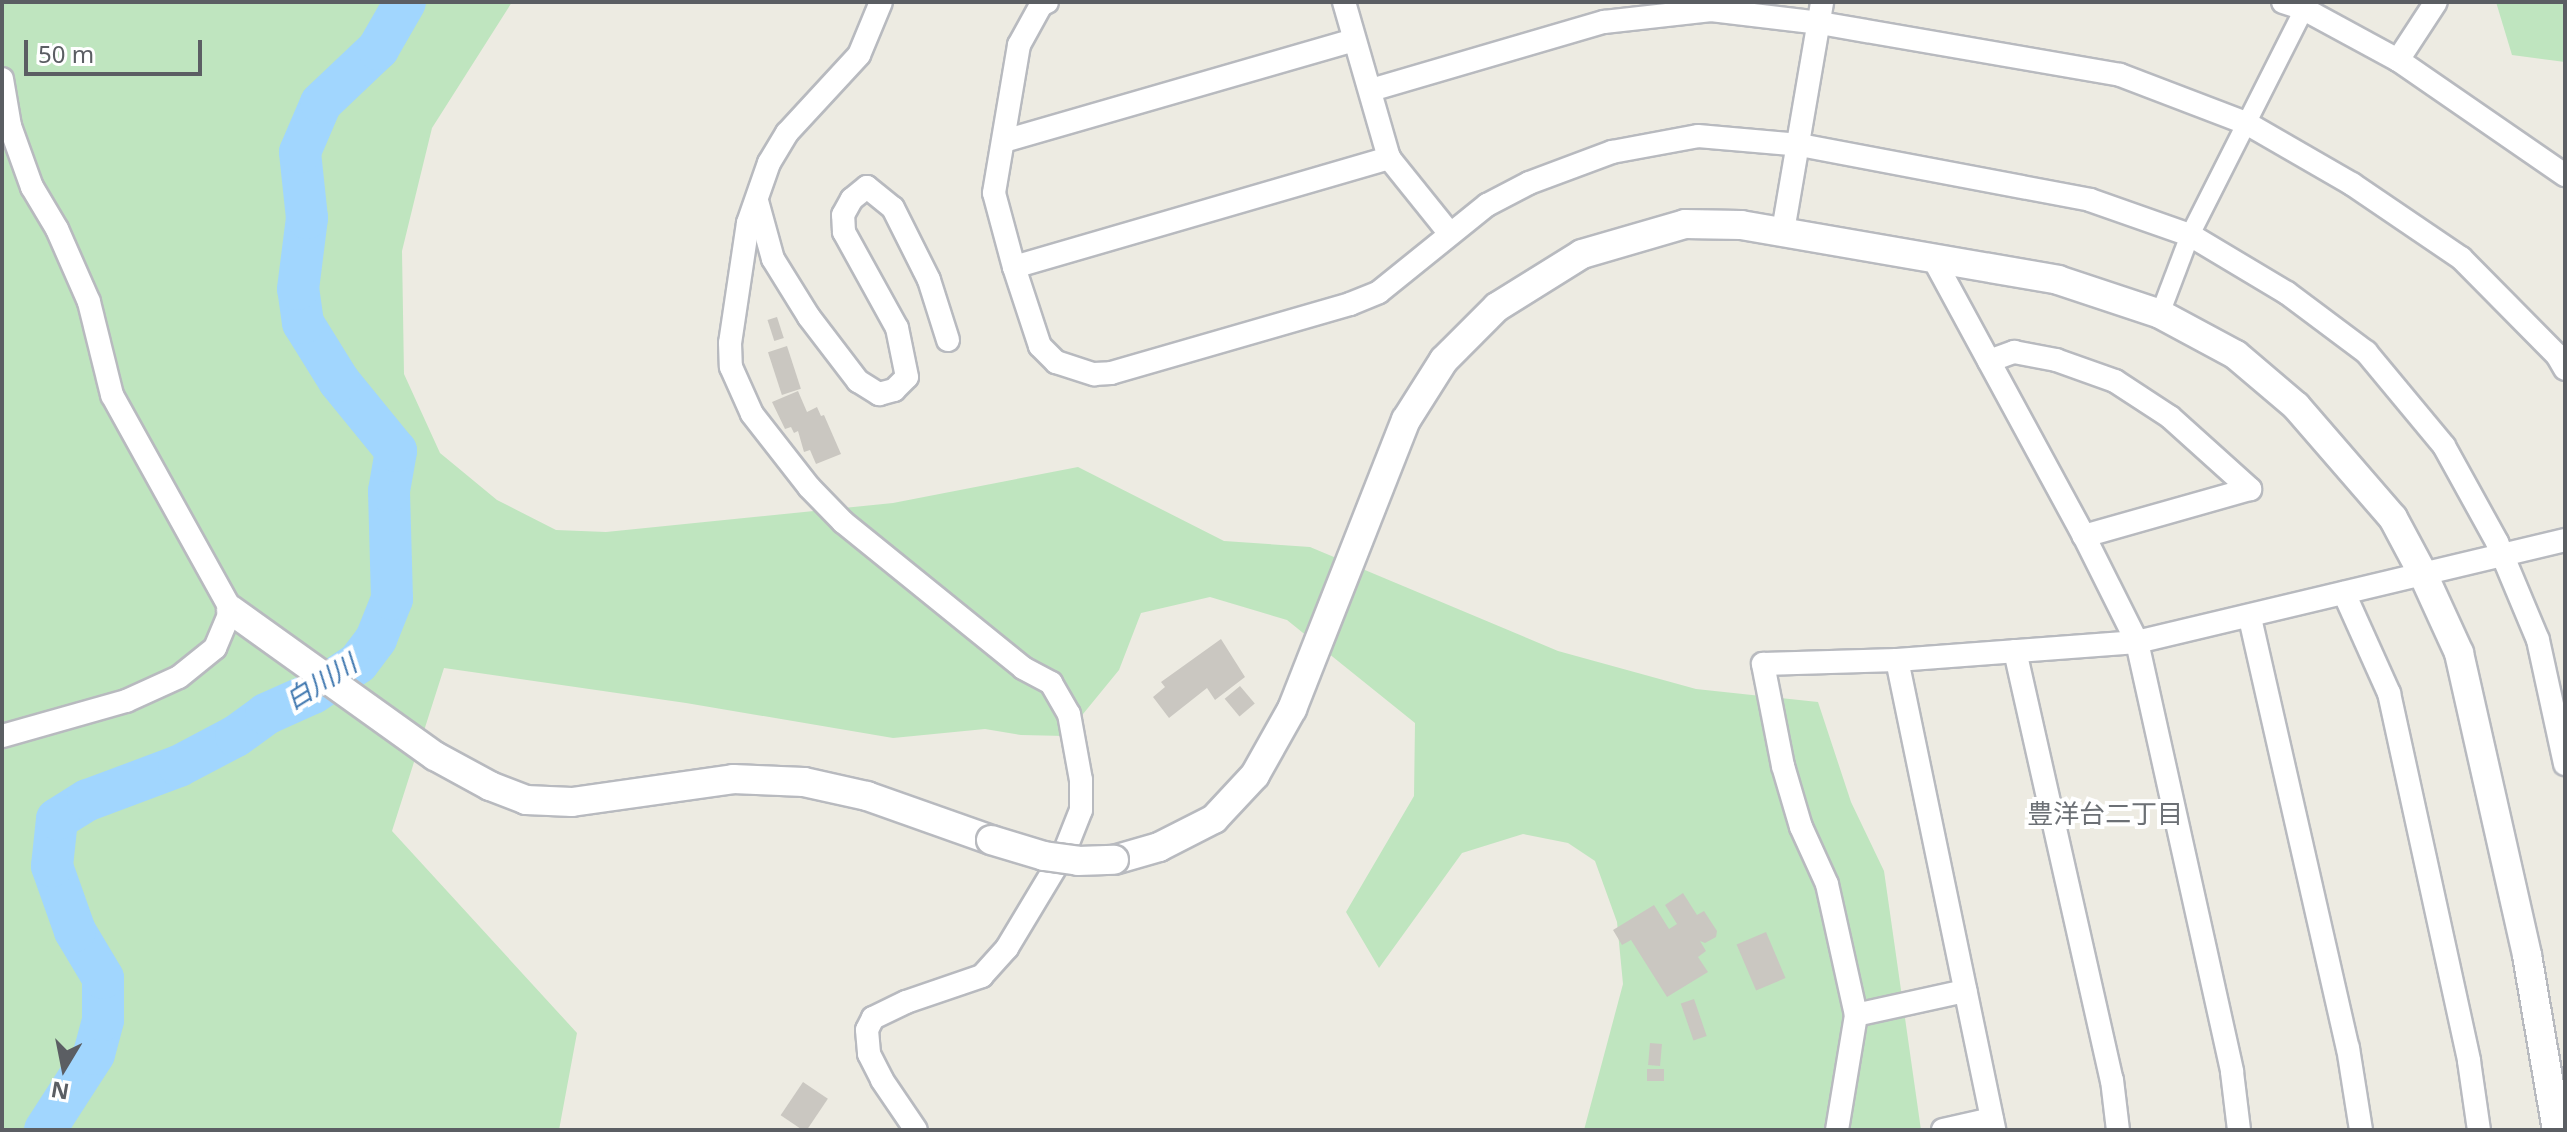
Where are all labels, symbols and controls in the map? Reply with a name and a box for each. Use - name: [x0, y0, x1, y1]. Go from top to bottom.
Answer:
- scale bar: [28, 24, 206, 74]
- text: 50 m: [38, 37, 94, 70]
- water label: 白川川: [280, 648, 362, 716]
- district label: 豊洋台二丁目: [2027, 798, 2183, 830]
- north arrow: [24, 1028, 104, 1108]
- text: N: [48, 1075, 71, 1108]

